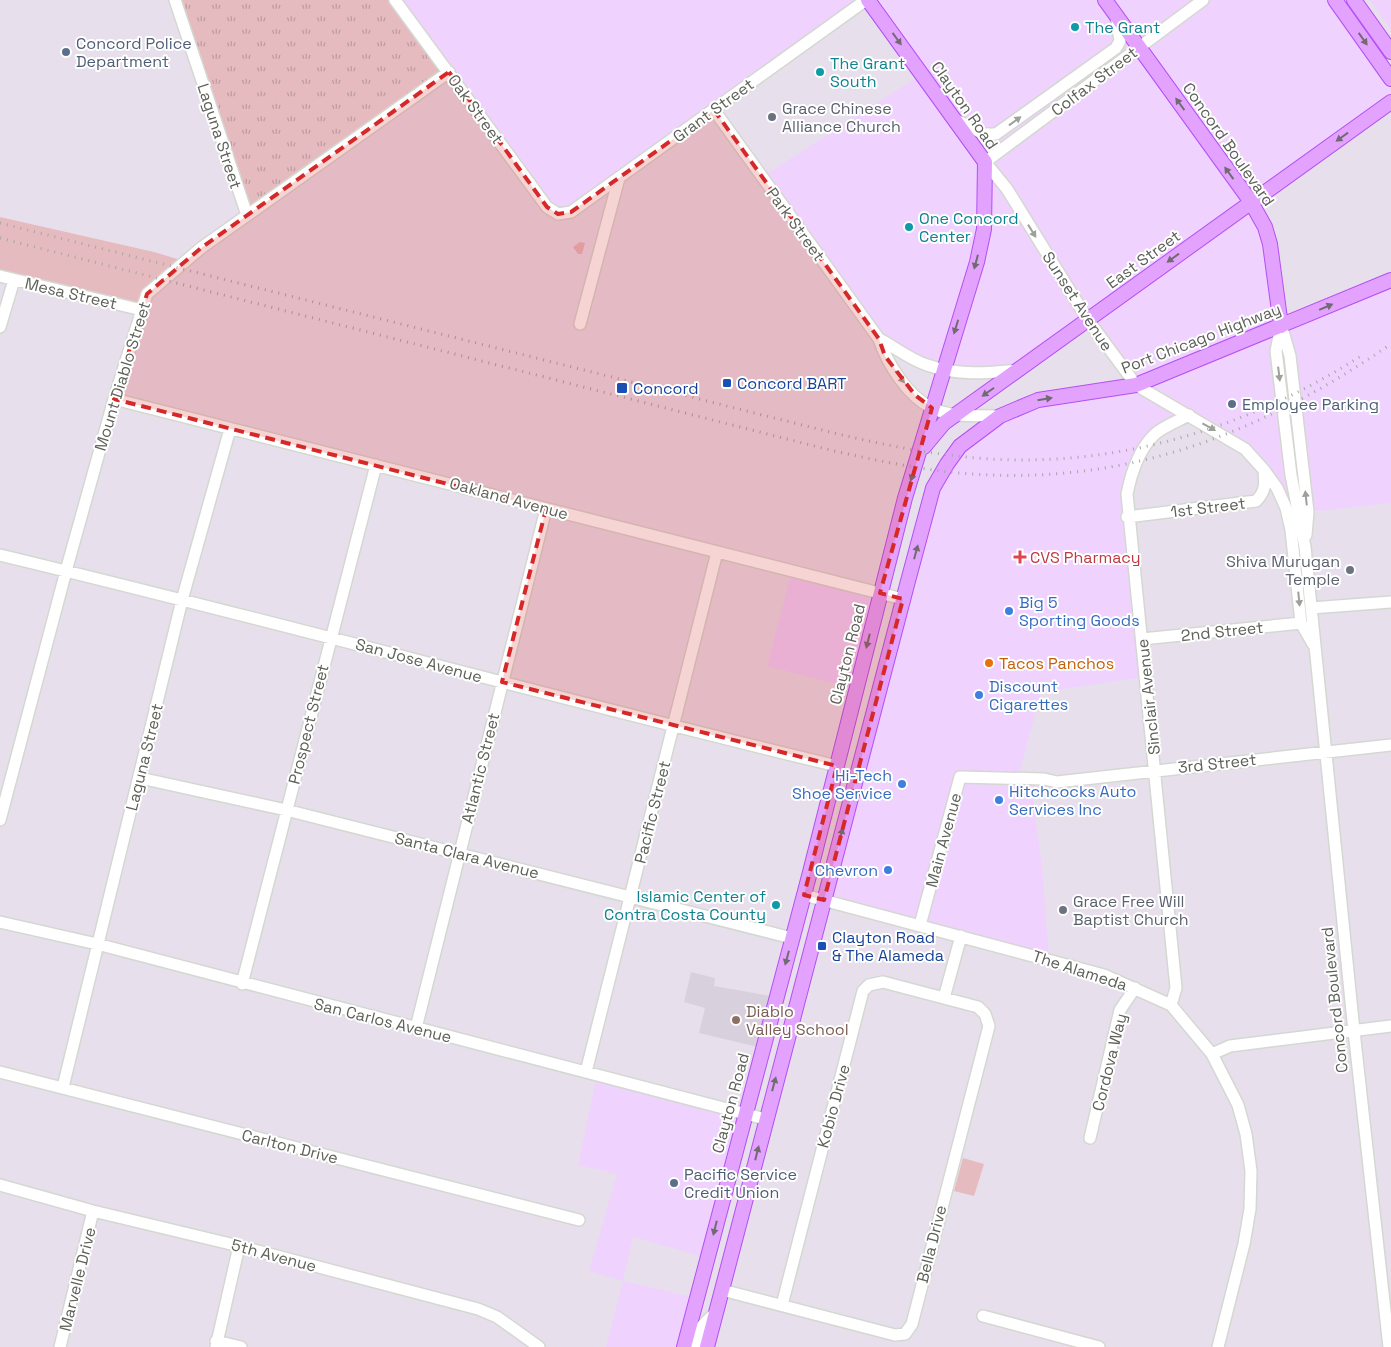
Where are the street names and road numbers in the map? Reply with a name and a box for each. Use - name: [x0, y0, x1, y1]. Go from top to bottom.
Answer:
- street label: Colfax Street: [1047, 42, 1142, 121]
- street label: Clayton Road: [926, 57, 1003, 154]
- street label: Oak Street: [443, 70, 508, 148]
- street label: Grant Street: [669, 74, 758, 147]
- street label: Concord Boulevard: [1178, 78, 1279, 210]
- street label: Laguna Street: [193, 81, 246, 192]
- street label: Park Street: [762, 183, 829, 265]
- street label: East Street: [1102, 225, 1185, 293]
- street label: Sunset Avenue: [1038, 247, 1118, 355]
- street label: Mesa Street: [23, 273, 119, 314]
- street label: Port Chicago Highway: [1118, 298, 1284, 379]
- street label: Mount Diablo Street: [90, 299, 155, 454]
- street label: Oakland Avenue: [447, 473, 571, 524]
- street label: 1st Street: [1169, 492, 1247, 523]
- street label: Clayton Road: [825, 602, 870, 707]
- street label: 2nd Street: [1180, 617, 1264, 646]
- street label: San Jose Avenue: [353, 633, 484, 687]
- street label: Sinclair Avenue: [1132, 638, 1165, 756]
- street label: Prospect Street: [283, 662, 334, 786]
- street label: Laguna Street: [121, 701, 168, 813]
- street label: Atlantic Street: [457, 710, 504, 826]
- street label: 3rd Street: [1177, 749, 1257, 778]
- street label: Pacific Street: [630, 759, 675, 866]
- street label: Main Avenue: [921, 790, 966, 890]
- street label: Santa Clara Avenue: [393, 827, 541, 884]
- street label: Concord Boulevard: [1316, 926, 1353, 1074]
- street label: The Alameda: [1030, 945, 1130, 996]
- street label: San Carlos Avenue: [312, 993, 454, 1048]
- street label: Cordova Way: [1087, 1011, 1132, 1113]
- street label: Clayton Road: [707, 1051, 754, 1156]
- street label: Kobio Drive: [812, 1062, 855, 1150]
- street label: Carlton Drive: [239, 1124, 340, 1169]
- street label: Bella Drive: [912, 1203, 951, 1285]
- street label: Marvelle Drive: [54, 1225, 101, 1333]
- street label: 5th Avenue: [229, 1234, 319, 1277]

